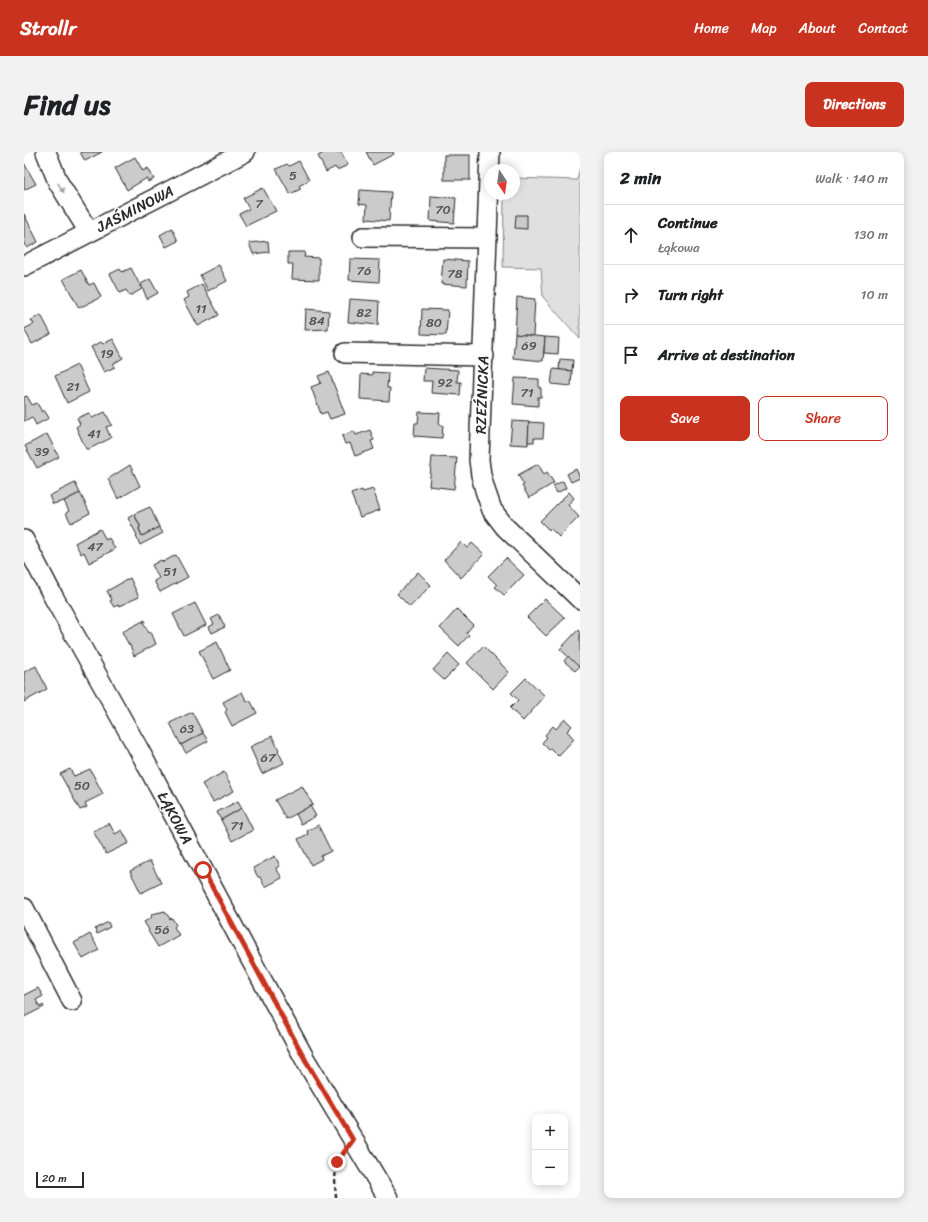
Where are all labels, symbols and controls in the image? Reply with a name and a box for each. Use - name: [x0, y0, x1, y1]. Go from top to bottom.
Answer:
- text: Strollr: [20, 12, 76, 45]
- text: Home: [694, 16, 729, 41]
- text: Map: [751, 16, 777, 41]
- text: About: [799, 16, 836, 41]
- text: Contact: [858, 16, 908, 41]
- text: Find us: [24, 80, 111, 129]
- button: Directions: [805, 82, 904, 127]
- text: 2 min: [620, 163, 661, 193]
- house number: 5: [289, 164, 297, 187]
- north arrow: [484, 164, 520, 200]
- text: Walk · 140 m: [815, 167, 888, 190]
- street label: JAŚMINOWA: [91, 178, 178, 240]
- one-way arrow: [58, 182, 65, 194]
- house number: 7: [255, 192, 264, 215]
- house number: 70: [435, 198, 451, 221]
- text: Continue: [658, 210, 718, 236]
- text: 130 m: [854, 223, 888, 246]
- icon: ahead: [620, 224, 642, 246]
- text: Łąkowa: [658, 236, 700, 259]
- house number: 76: [357, 259, 371, 282]
- house number: 78: [447, 262, 463, 285]
- text: Turn right: [658, 282, 723, 308]
- text: 10 m: [861, 283, 888, 306]
- icon: right: [620, 284, 642, 306]
- house number: 11: [195, 297, 207, 320]
- house number: 82: [356, 301, 372, 324]
- house number: 84: [309, 309, 325, 332]
- house number: 80: [426, 311, 442, 334]
- house number: 69: [521, 334, 537, 357]
- house number: 19: [100, 342, 114, 365]
- text: Arrive at destination: [658, 342, 795, 368]
- icon: arrive: [620, 344, 642, 366]
- street label: RZEŹNICKA: [468, 355, 496, 435]
- house number: 92: [437, 371, 453, 394]
- house number: 21: [66, 375, 80, 398]
- house number: 71: [520, 381, 534, 404]
- button: Save: [620, 396, 750, 441]
- button: Share: [758, 396, 888, 441]
- house number: 41: [87, 422, 101, 445]
- house number: 39: [34, 440, 50, 463]
- house number: 47: [87, 535, 104, 558]
- house number: 51: [163, 560, 177, 583]
- house number: 63: [180, 717, 194, 740]
- house number: 67: [261, 746, 277, 769]
- house number: 50: [74, 774, 90, 797]
- street label: ŁĄKOWA: [150, 787, 200, 849]
- house number: 71: [230, 814, 244, 837]
- route start: [194, 861, 212, 879]
- house number: 56: [154, 918, 170, 941]
- map controls: [532, 1114, 568, 1186]
- button: +: [532, 1114, 568, 1150]
- button: −: [532, 1150, 568, 1186]
- route end: [328, 1153, 346, 1171]
- text: 20 m: [42, 1169, 67, 1188]
- scale bar: [36, 1170, 84, 1189]

